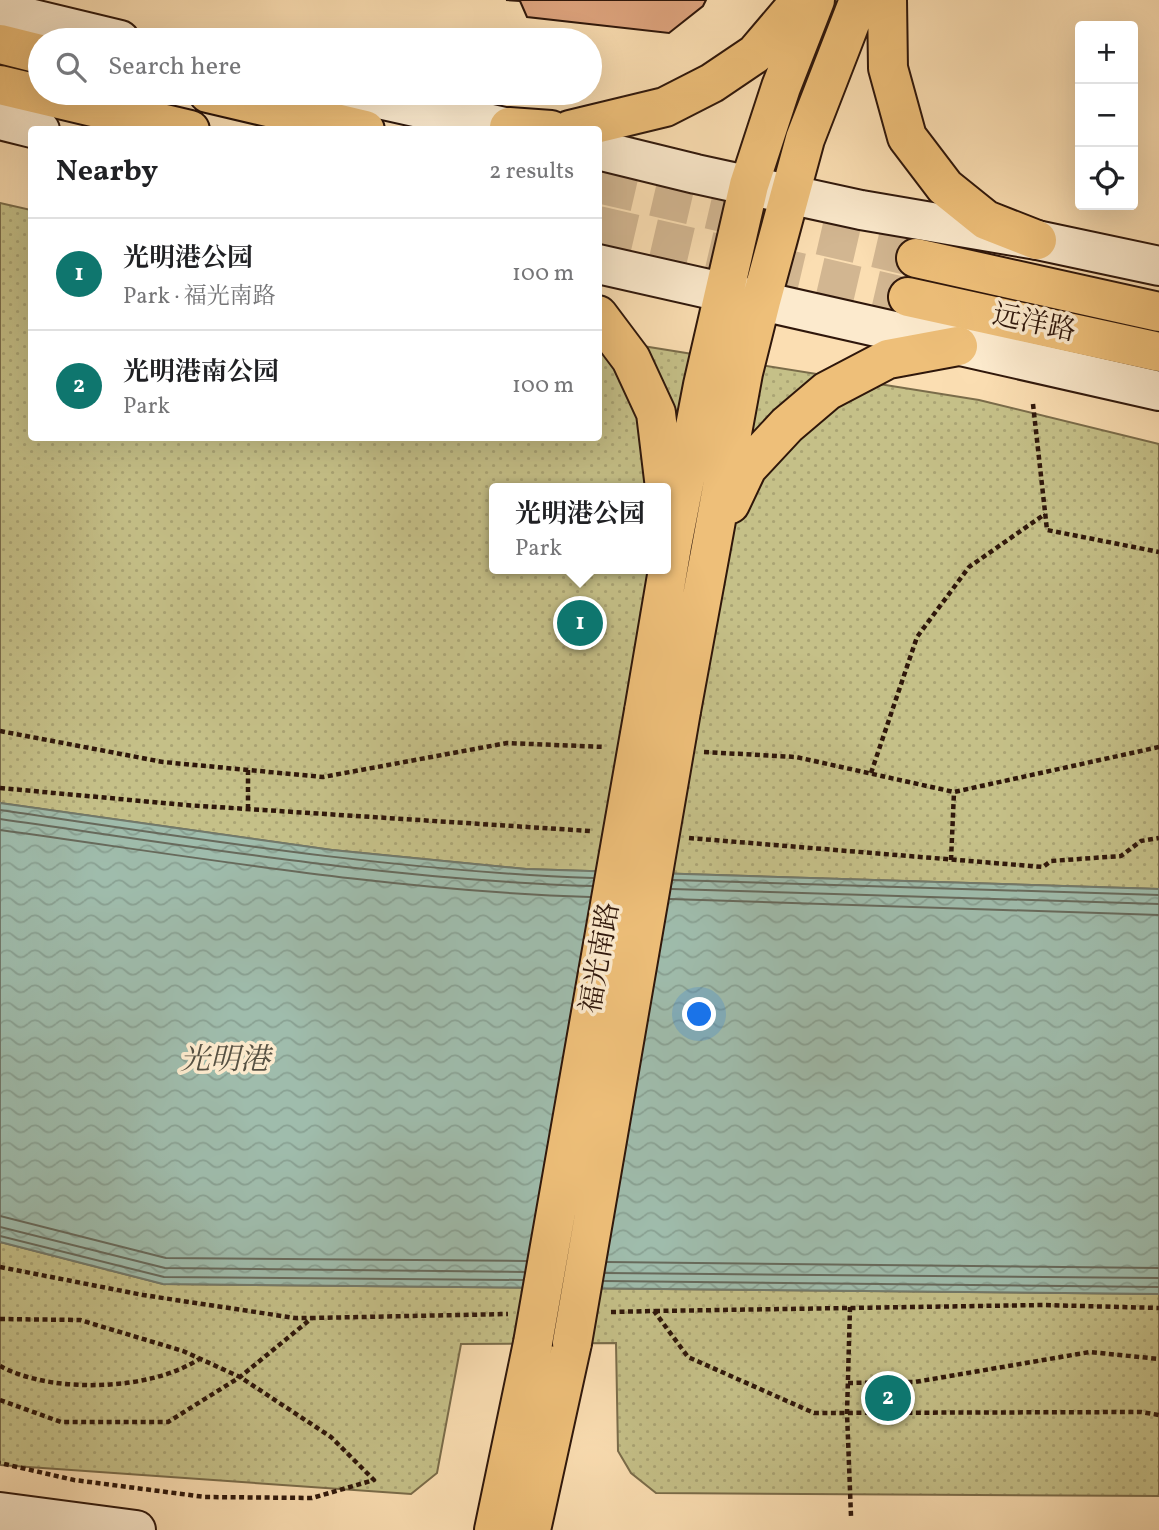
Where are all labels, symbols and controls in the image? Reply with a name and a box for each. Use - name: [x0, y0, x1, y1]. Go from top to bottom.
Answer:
- map controls: [1075, 21, 1138, 210]
- button: +: [1075, 21, 1138, 84]
- search box: [28, 28, 602, 105]
- icon: search: [52, 48, 90, 86]
- text: Search here: [108, 49, 241, 85]
- button: −: [1075, 84, 1138, 147]
- button: locate: [1075, 147, 1138, 210]
- text: Nearby: [56, 151, 158, 193]
- text: 2 results: [489, 156, 574, 188]
- text: 光明港公园: [123, 241, 253, 277]
- text: 1: [74, 258, 84, 290]
- text: 100 m: [512, 258, 574, 290]
- text: Park · 福光南路: [123, 281, 276, 313]
- street label: 远洋路: [989, 296, 1079, 352]
- text: 光明港南公园: [123, 355, 279, 391]
- text: 2: [73, 370, 85, 402]
- text: 100 m: [512, 370, 574, 402]
- text: Park: [123, 391, 170, 423]
- popup: [489, 483, 671, 574]
- text: 光明港公园: [515, 497, 645, 533]
- text: Park: [515, 533, 562, 565]
- pin: 1: [557, 597, 603, 649]
- street label: 福光南路: [572, 899, 630, 1017]
- your location: [682, 997, 716, 1031]
- water label: 光明港: [180, 1040, 274, 1082]
- pin: 2: [865, 1372, 911, 1424]

